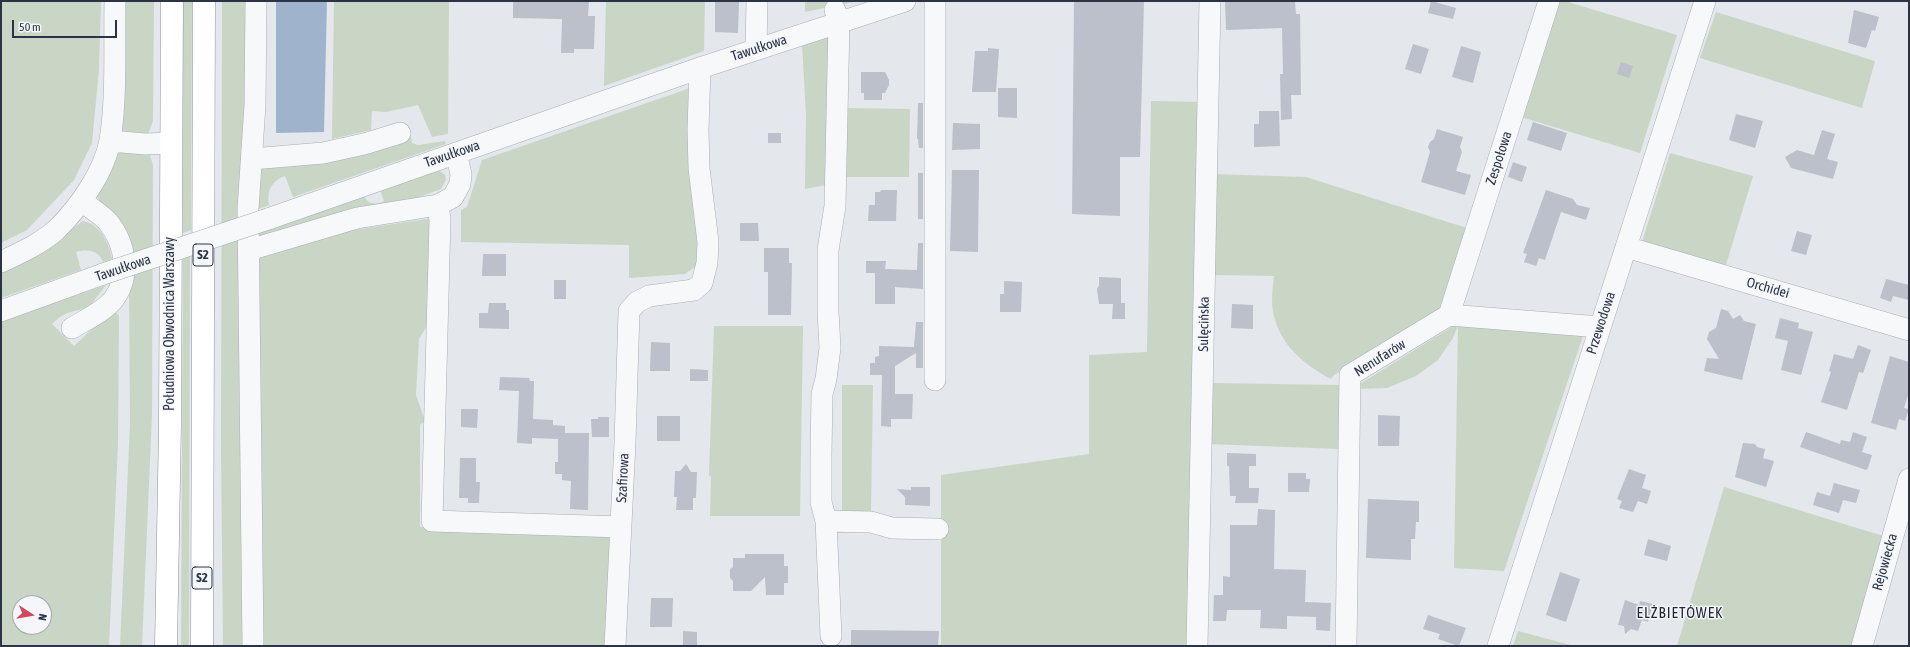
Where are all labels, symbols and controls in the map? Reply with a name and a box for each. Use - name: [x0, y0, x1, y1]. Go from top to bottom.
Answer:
- scale bar: [14, 12, 119, 38]
- text: 50 m: [19, 20, 41, 34]
- street label: Tawułkowa: [729, 31, 789, 65]
- street label: Zespołowa: [1482, 129, 1516, 187]
- street label: Tawułkowa: [422, 137, 482, 171]
- street label: Południowa Obwodnica Warszawy: [162, 237, 178, 411]
- road number: S2: [193, 244, 213, 266]
- street label: Tawułkowa: [93, 251, 153, 285]
- street label: Orchidei: [1745, 274, 1791, 302]
- street label: Przewodowa: [1583, 290, 1619, 356]
- street label: Sulęcińska: [1195, 296, 1213, 352]
- street label: Nenufarów: [1351, 336, 1409, 380]
- street label: Szafirowa: [613, 453, 633, 503]
- street label: Rejowiecka: [1869, 531, 1901, 593]
- road number: S2: [192, 567, 212, 589]
- north arrow: [12, 595, 52, 635]
- district label: ELŻBIETÓWEK: [1637, 604, 1723, 622]
- text: N: [36, 613, 49, 622]

